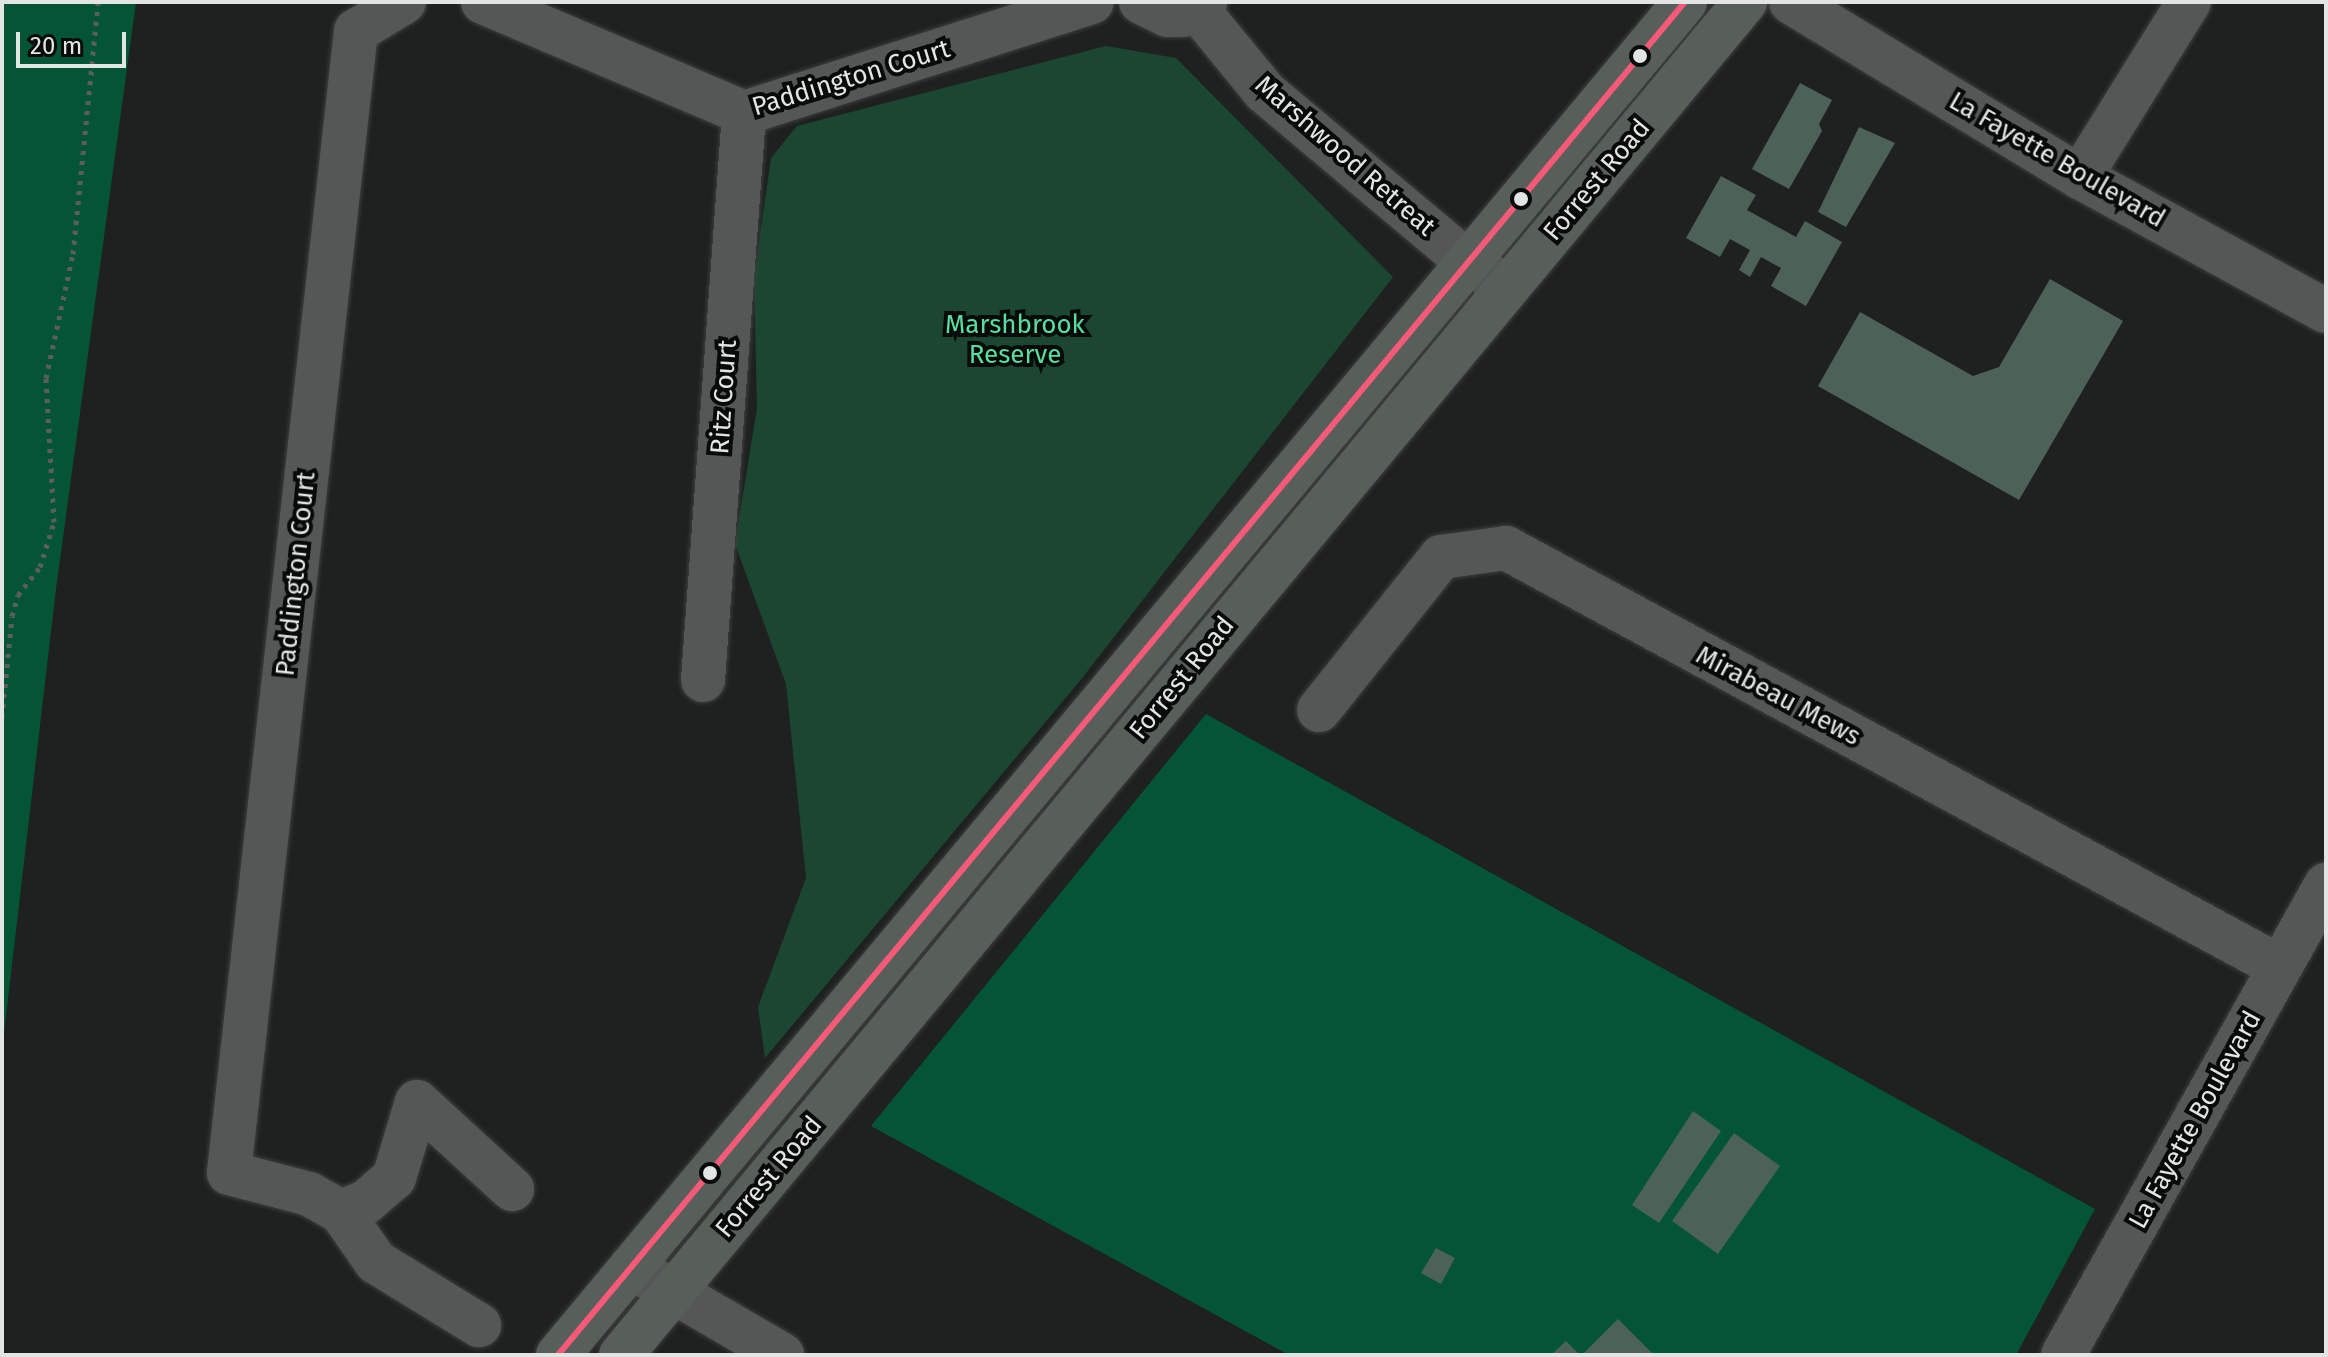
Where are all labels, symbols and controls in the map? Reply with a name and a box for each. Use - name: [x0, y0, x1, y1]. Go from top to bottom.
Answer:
- scale bar: [20, 16, 130, 66]
- text: 20 m: [30, 32, 82, 60]
- street label: Paddington Court: [748, 33, 954, 123]
- unlabelled marker: [1632, 48, 1648, 64]
- street label: Marshwood Retreat: [1249, 69, 1441, 243]
- street label: La Fayette Boulevard: [1944, 85, 2170, 235]
- street label: Forrest Road: [1537, 113, 1657, 247]
- unlabelled marker: [1513, 191, 1529, 207]
- park label: Marshbrook Reserve: [945, 309, 1085, 370]
- street label: Ritz Court: [704, 339, 744, 455]
- street label: Paddington Court: [270, 470, 322, 678]
- street label: Forrest Road: [1123, 610, 1241, 746]
- street label: Mirabeau Mews: [1691, 640, 1865, 752]
- street label: La Fayette Boulevard: [2122, 1006, 2268, 1234]
- street label: Forrest Road: [709, 1110, 829, 1244]
- unlabelled marker: [702, 1165, 718, 1181]

